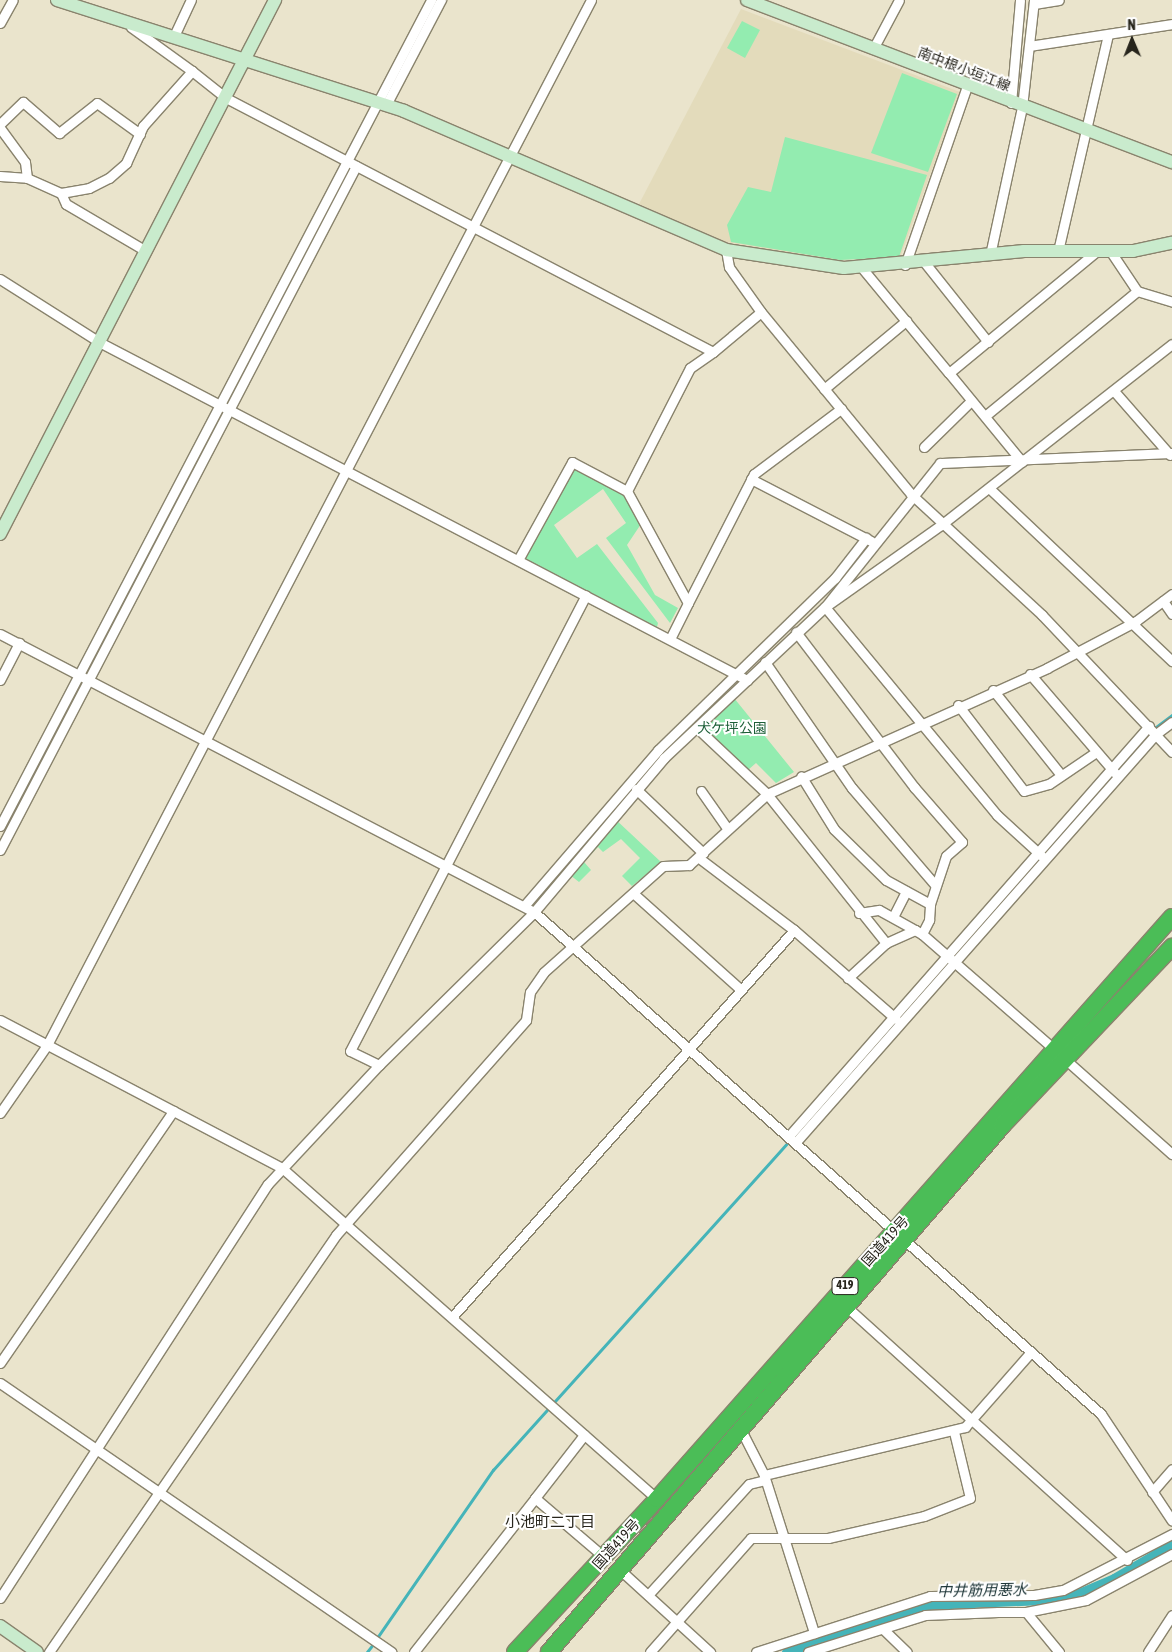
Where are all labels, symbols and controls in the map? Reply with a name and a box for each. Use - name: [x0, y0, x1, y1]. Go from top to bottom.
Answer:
- north arrow: [1107, 15, 1157, 65]
- text: N: [1127, 17, 1136, 33]
- street label: 南中根小垣江線: [915, 44, 1013, 94]
- park label: 犬ケ坪公園: [697, 720, 767, 736]
- street label: 国道419号: [858, 1212, 912, 1270]
- road number: 419: [831, 1276, 859, 1295]
- district label: 小池町二丁目: [505, 1513, 595, 1531]
- street label: 国道419号: [589, 1515, 643, 1573]
- water label: 中井筋用悪水: [937, 1580, 1027, 1600]

